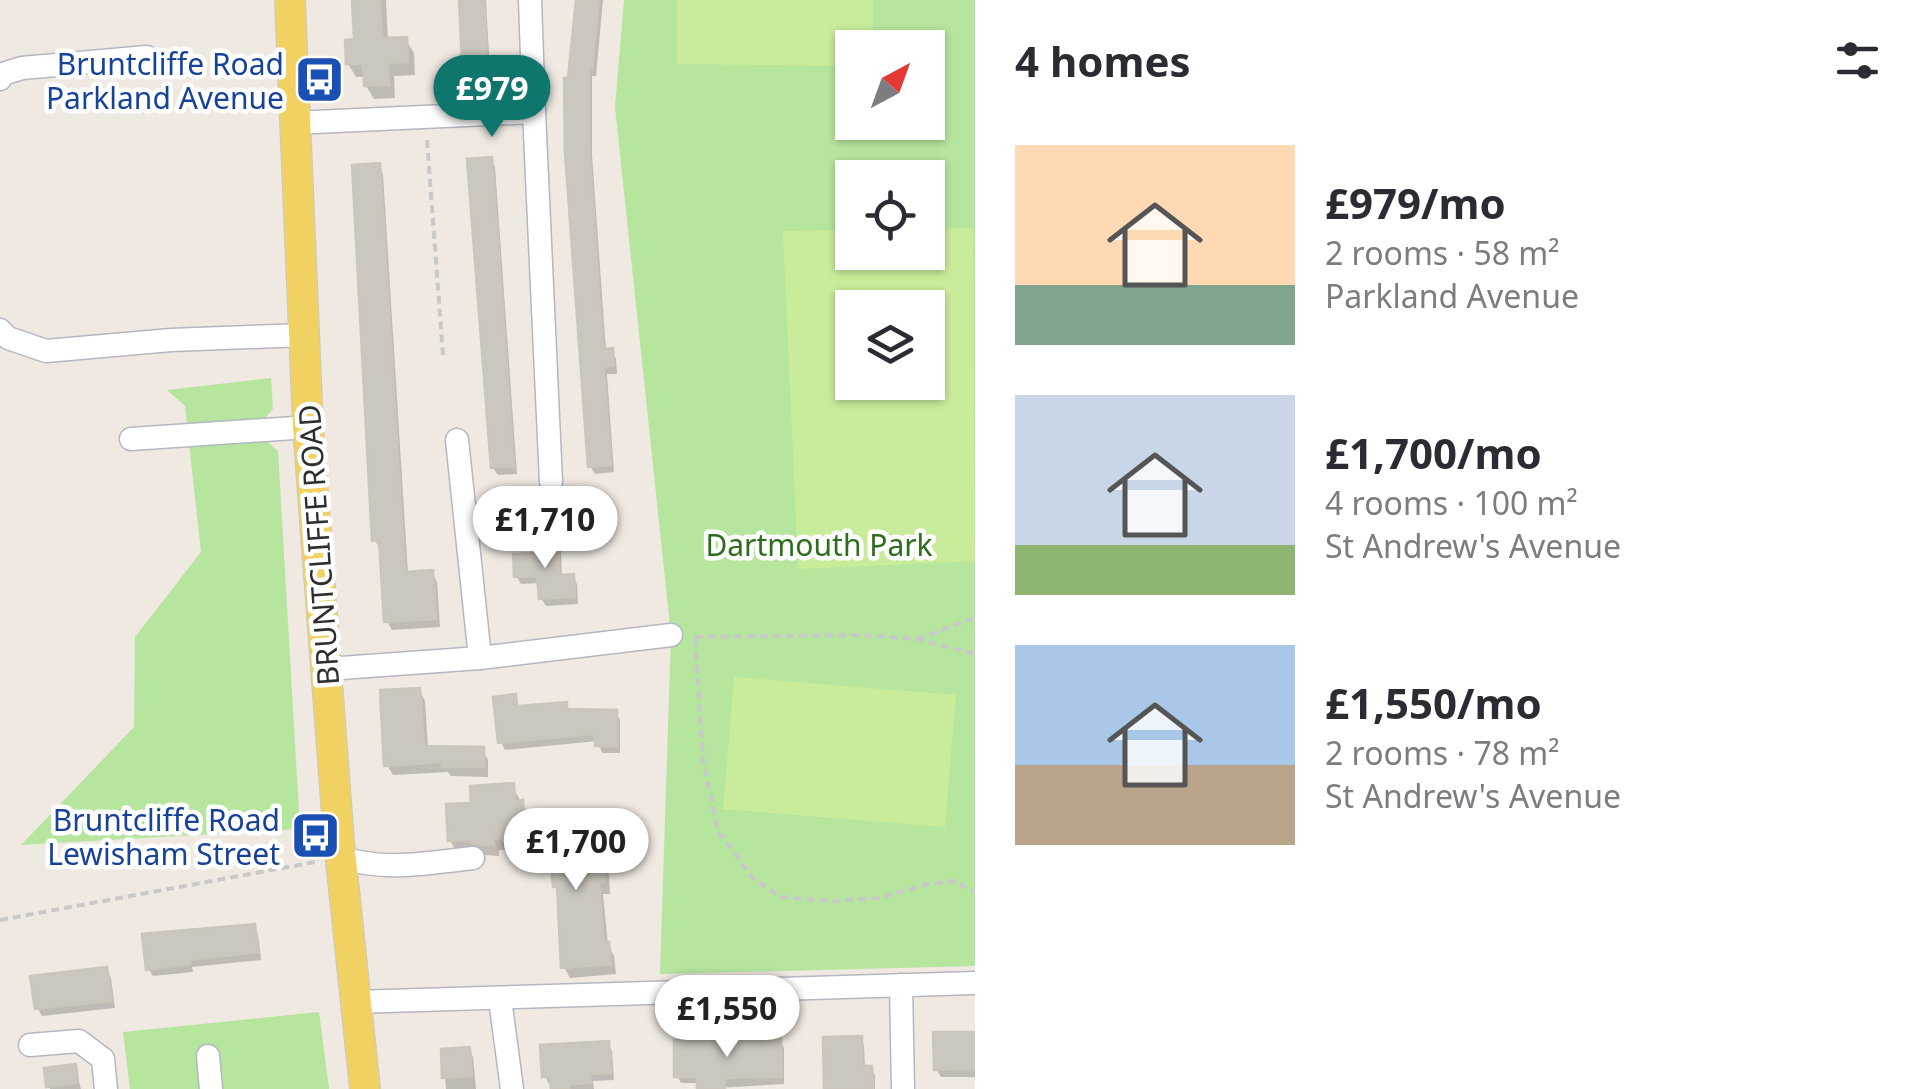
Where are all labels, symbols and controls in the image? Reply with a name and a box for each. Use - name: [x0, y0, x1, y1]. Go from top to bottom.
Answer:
- north arrow: [835, 30, 945, 140]
- map controls: [835, 30, 945, 400]
- text: 4 homes: [1015, 32, 1191, 89]
- icon: filters: [1830, 33, 1885, 88]
- place label: Bruntcliffe Road Parkland Avenue: [46, 43, 284, 118]
- bus stop icon: Bruntcliffe Road Parkland Avenue: [293, 54, 345, 106]
- pin: £979: [433, 55, 551, 140]
- text: £979: [455, 66, 529, 109]
- button: locate: [835, 160, 945, 270]
- text: £979/mo: [1325, 174, 1506, 231]
- icon: home: [1095, 185, 1215, 305]
- text: 2 rooms · 58 m²: [1325, 231, 1559, 274]
- text: Parkland Avenue: [1325, 274, 1579, 317]
- button: layers: [835, 290, 945, 400]
- street label: BRUNTCLIFFE ROAD: [288, 403, 348, 687]
- text: £1,700/mo: [1325, 424, 1542, 481]
- icon: home: [1095, 435, 1215, 555]
- text: 4 rooms · 100 m²: [1325, 481, 1578, 524]
- pin: £1,710: [464, 486, 626, 571]
- text: £1,710: [495, 497, 595, 540]
- park label: Dartmouth Park: [705, 524, 933, 565]
- text: St Andrew's Avenue: [1325, 524, 1621, 567]
- text: £1,550/mo: [1325, 674, 1542, 731]
- icon: home: [1095, 685, 1215, 805]
- text: 2 rooms · 78 m²: [1325, 731, 1559, 774]
- text: St Andrew's Avenue: [1325, 774, 1621, 817]
- place label: Bruntcliffe Road Lewisham Street: [47, 799, 280, 874]
- pin: £1,700: [495, 808, 657, 893]
- bus stop icon: Bruntcliffe Road Lewisham Street: [289, 810, 341, 862]
- text: £1,700: [526, 819, 626, 862]
- pin: £1,550: [646, 975, 808, 1060]
- text: £1,550: [677, 986, 777, 1029]

